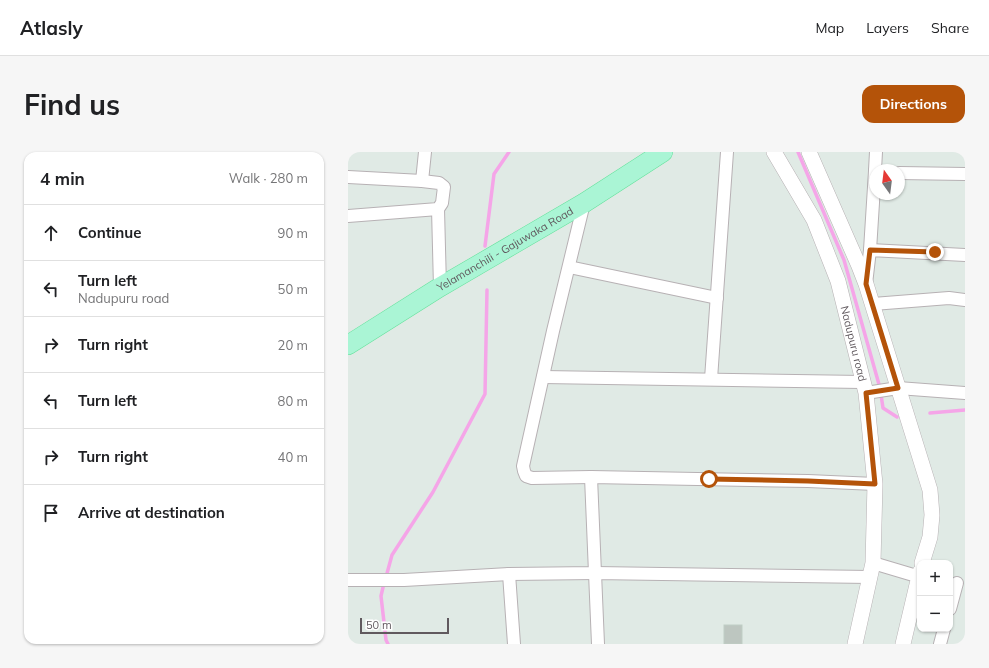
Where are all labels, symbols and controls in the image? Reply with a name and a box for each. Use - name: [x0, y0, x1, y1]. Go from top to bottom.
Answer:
- text: Atlasly: [20, 16, 83, 40]
- text: Map: [815, 19, 844, 37]
- text: Layers: [866, 19, 909, 37]
- text: Share: [931, 19, 969, 37]
- button: Directions: [862, 85, 965, 123]
- text: Find us: [24, 87, 120, 122]
- north arrow: [869, 164, 905, 200]
- text: 4 min: [40, 168, 85, 189]
- text: Walk · 280 m: [229, 170, 308, 186]
- street label: Yelamanchili - Gajuwaka Road: [433, 204, 576, 295]
- icon: ahead: [40, 222, 62, 244]
- text: Continue: [78, 223, 141, 242]
- text: 90 m: [278, 225, 308, 241]
- route end: [926, 243, 944, 261]
- text: Turn left: [78, 271, 137, 290]
- icon: left: [40, 278, 62, 300]
- text: 50 m: [278, 281, 308, 297]
- text: Nadupuru road: [78, 290, 169, 306]
- street label: Nadupuru road: [837, 304, 870, 383]
- icon: right: [40, 334, 62, 356]
- text: Turn right: [78, 335, 148, 354]
- text: 20 m: [278, 337, 308, 353]
- icon: left: [40, 390, 62, 412]
- text: Turn left: [78, 391, 137, 410]
- text: 80 m: [278, 393, 308, 409]
- icon: right: [40, 446, 62, 468]
- text: Turn right: [78, 447, 148, 466]
- text: 40 m: [278, 449, 308, 465]
- route start: [700, 470, 718, 488]
- icon: arrive: [40, 502, 62, 524]
- text: Arrive at destination: [78, 503, 225, 522]
- map controls: [917, 560, 953, 632]
- button: +: [917, 560, 953, 596]
- button: −: [917, 596, 953, 632]
- scale bar: [360, 616, 449, 635]
- text: 50 m: [366, 618, 392, 632]

